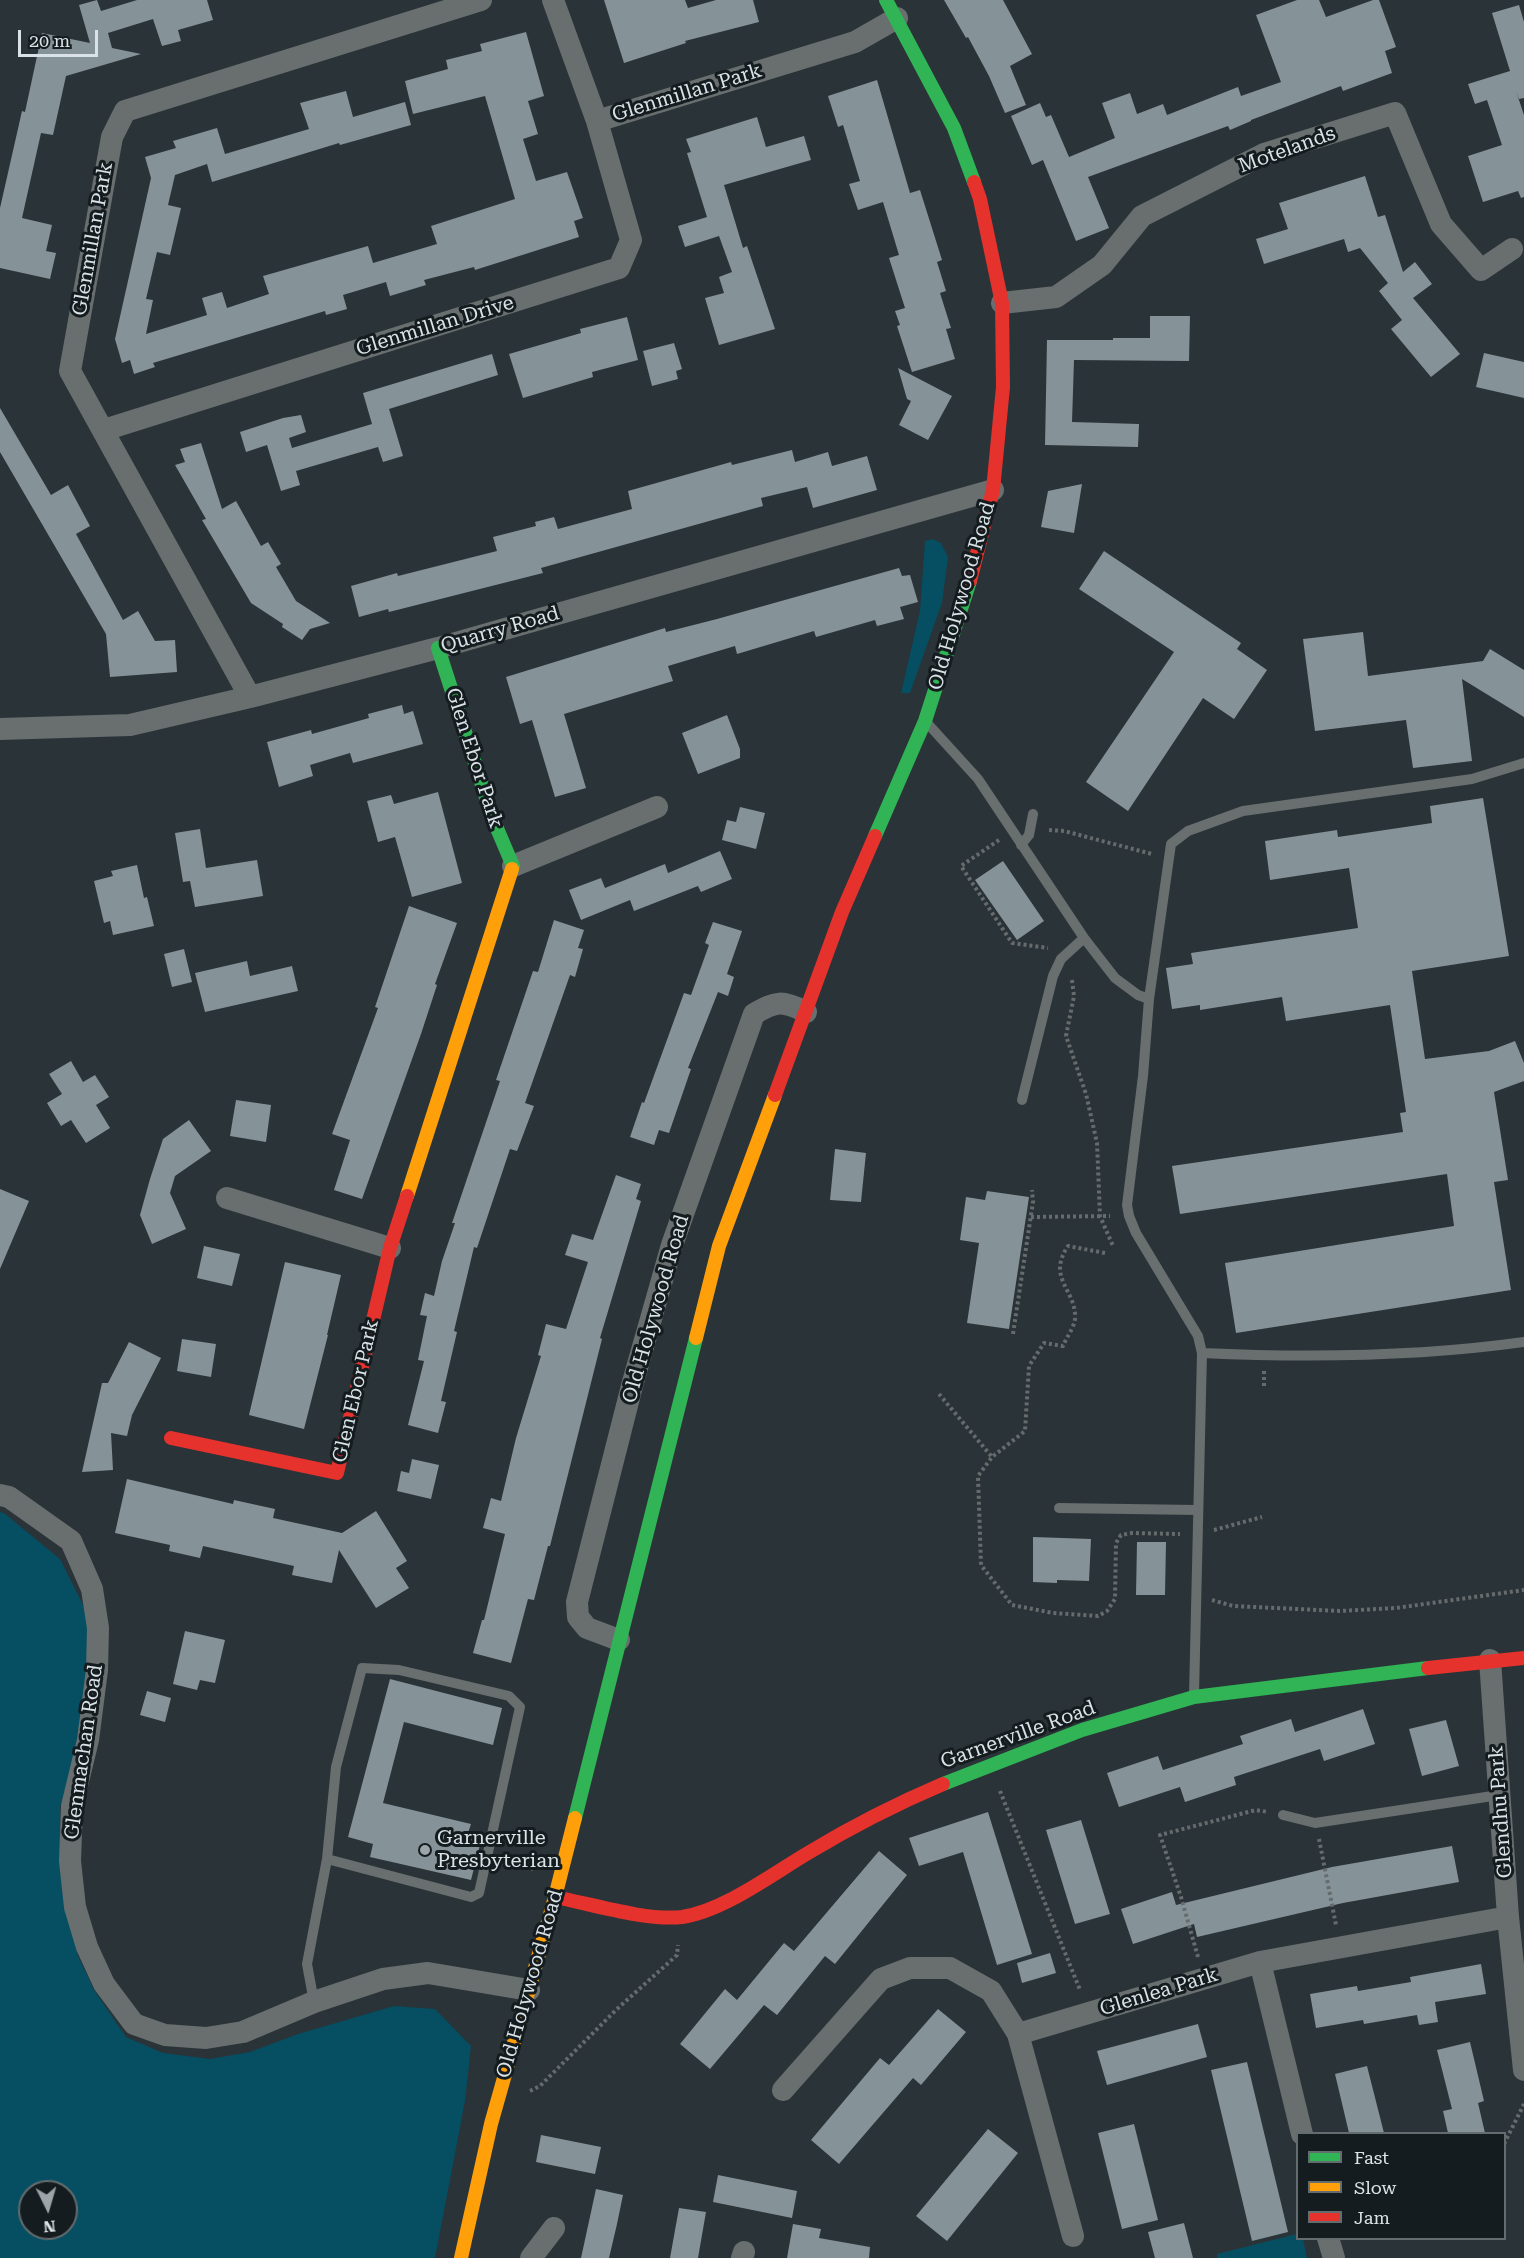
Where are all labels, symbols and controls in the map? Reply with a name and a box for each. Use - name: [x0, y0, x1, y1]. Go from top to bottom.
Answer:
- scale bar: [21, 18, 100, 56]
- text: 20 m: [29, 30, 70, 51]
- street label: Glenmillan Park: [609, 59, 765, 127]
- street label: Motelands: [1235, 121, 1339, 179]
- street label: Glenmillan Park: [68, 160, 118, 318]
- street label: Glenmillan Drive: [353, 291, 517, 361]
- street label: Old Holywood Road: [924, 499, 1000, 693]
- street label: Quarry Road: [438, 602, 562, 658]
- street label: Glen Ebor Park: [440, 685, 508, 831]
- street label: Old Holywood Road: [618, 1212, 694, 1406]
- street label: Glen Ebor Park: [328, 1317, 384, 1465]
- street label: Glenmachan Road: [60, 1663, 108, 1841]
- street label: Garnerville Road: [937, 1696, 1099, 1774]
- street label: Glendhu Park: [1484, 1745, 1518, 1879]
- place label: Garnerville Presbyterian: [437, 1826, 560, 1873]
- marker: Garnerville Presbyterian: [418, 1843, 432, 1857]
- street label: Old Holywood Road: [492, 1887, 568, 2081]
- street label: Glenlea Park: [1097, 1963, 1221, 2021]
- legend: [1296, 2132, 1506, 2240]
- text: Fast: [1354, 2147, 1389, 2168]
- text: Slow: [1354, 2177, 1396, 2198]
- north arrow: [18, 2180, 78, 2240]
- text: Jam: [1354, 2207, 1390, 2228]
- text: N: [42, 2216, 56, 2236]

